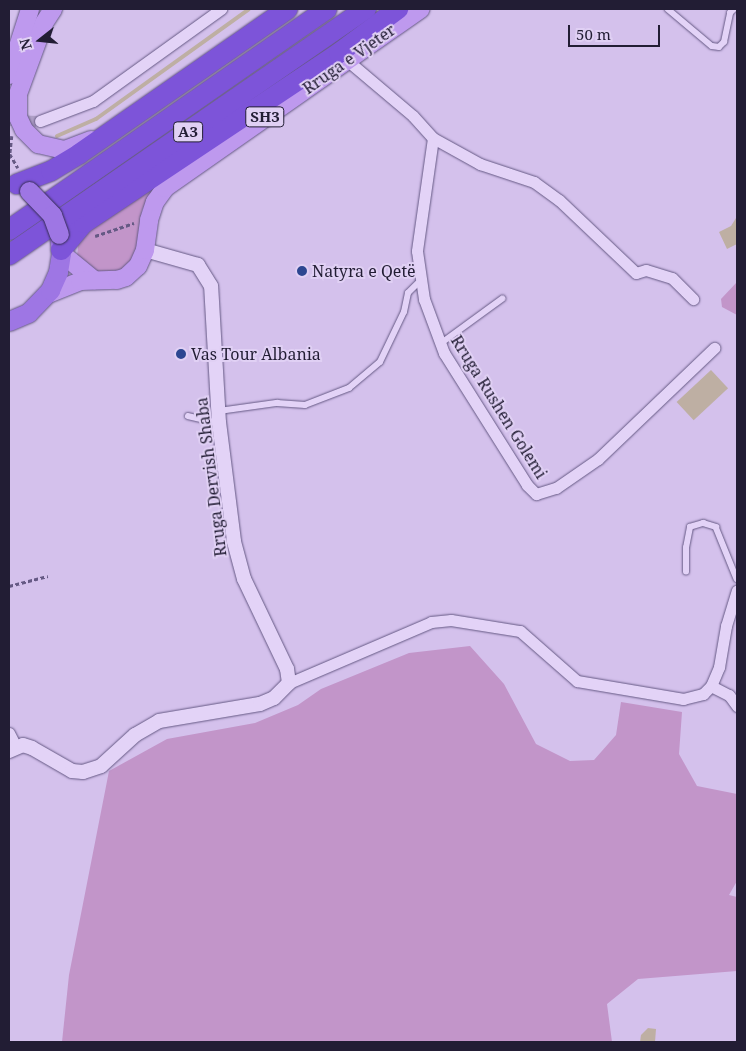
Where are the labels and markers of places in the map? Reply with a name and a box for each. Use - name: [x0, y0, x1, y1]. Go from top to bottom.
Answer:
- place label: Natyra e Qetë: [312, 261, 416, 281]
- marker: Natyra e Qetë: [296, 265, 308, 277]
- place label: Vas Tour Albania: [191, 344, 321, 364]
- marker: Vas Tour Albania: [175, 348, 187, 360]

